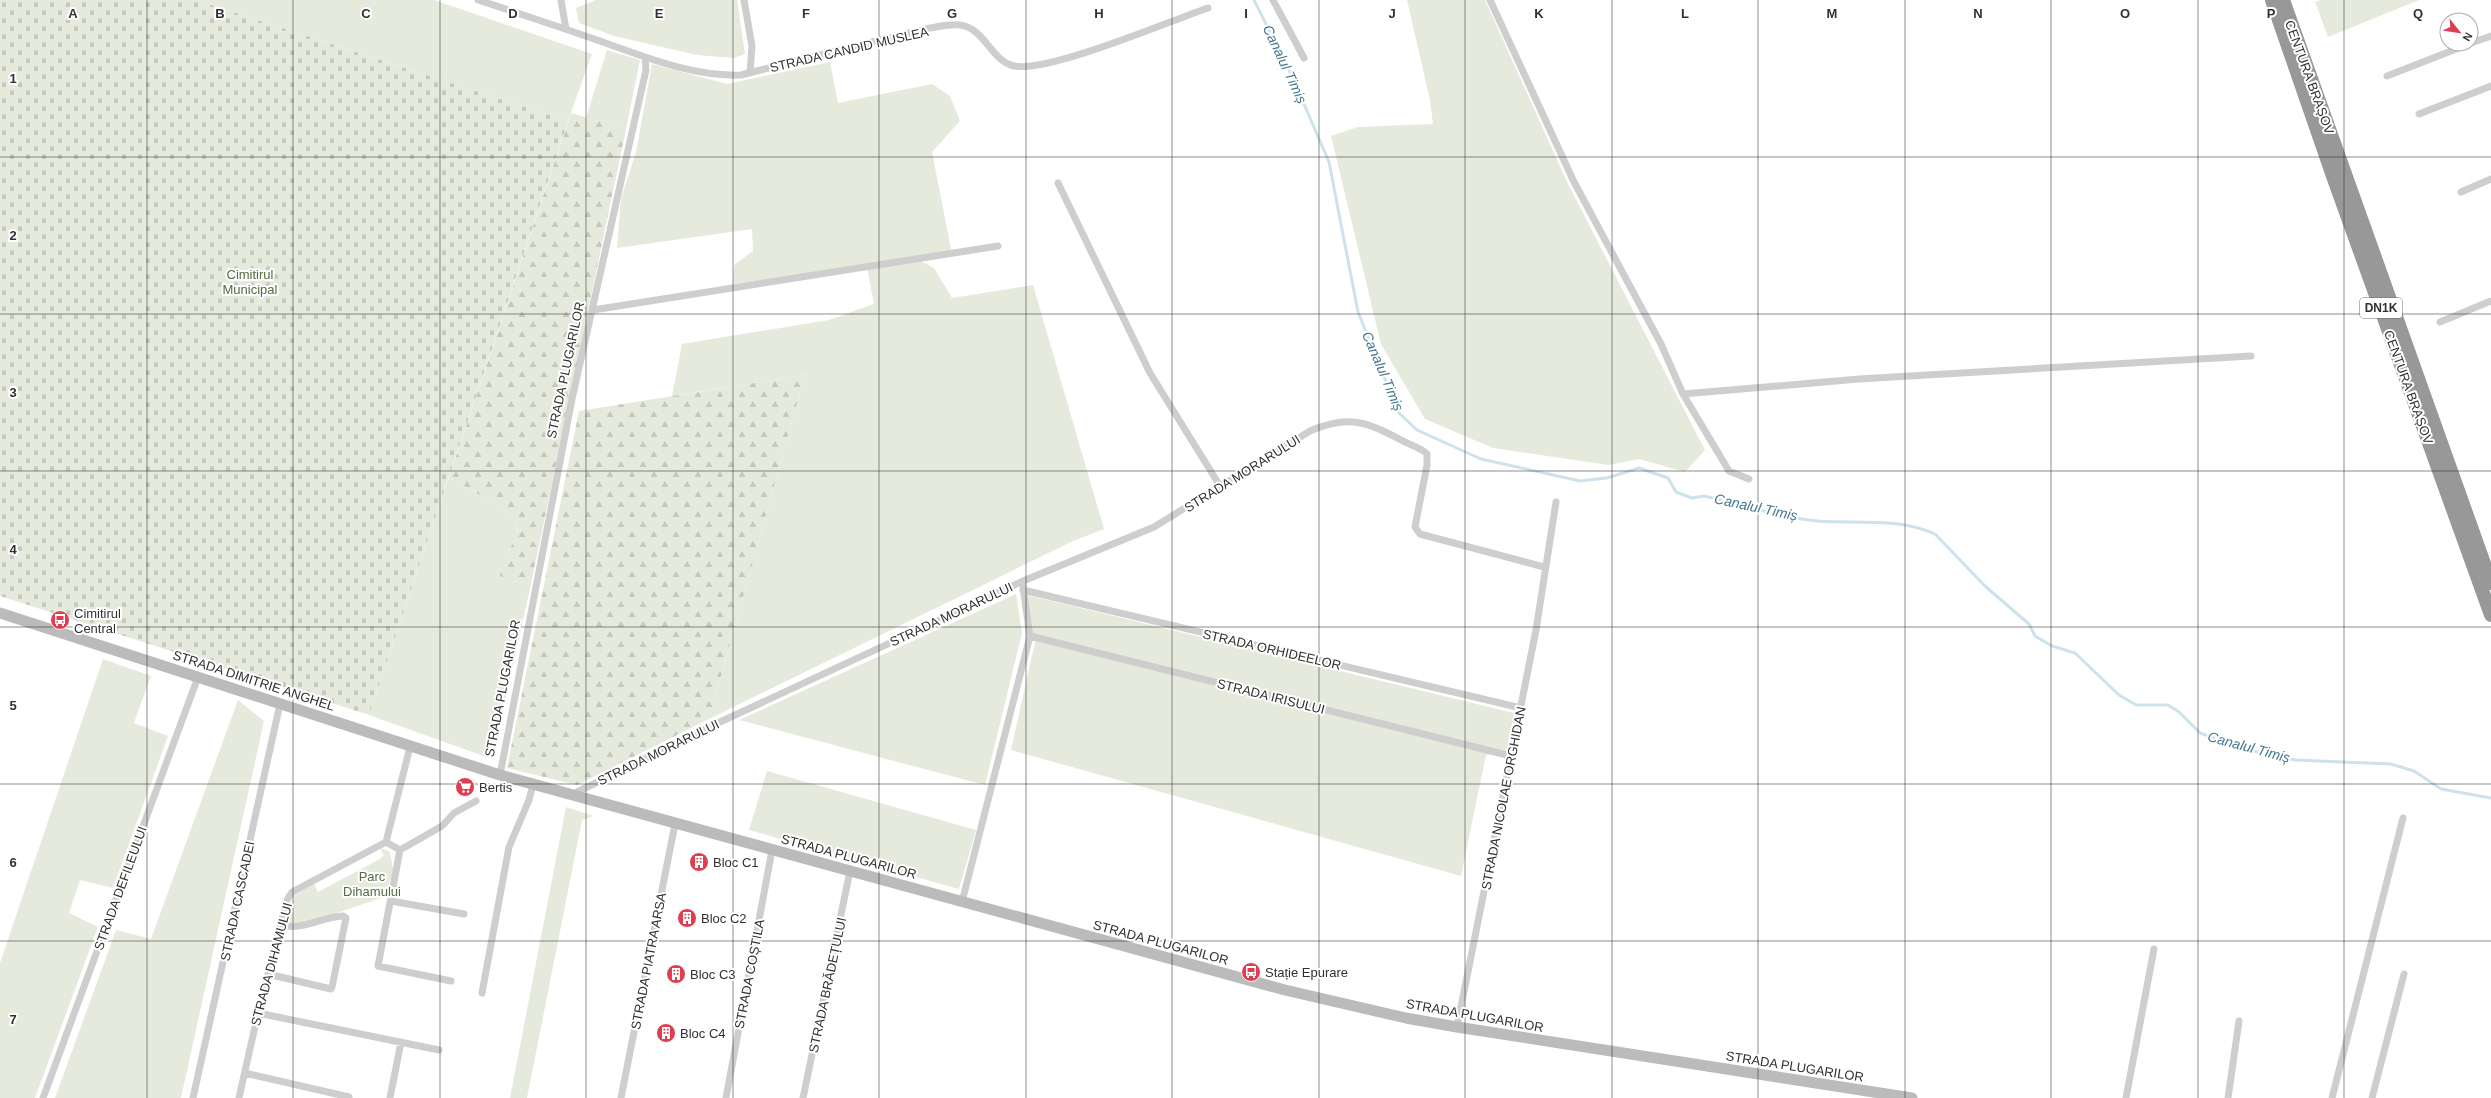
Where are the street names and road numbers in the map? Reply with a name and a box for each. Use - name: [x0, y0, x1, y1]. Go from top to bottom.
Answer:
- street label: CENTURA BRAȘOV: [2282, 18, 2337, 136]
- street label: STRADA CANDID MUSLEA: [768, 24, 930, 75]
- road number: DN1K: [2360, 298, 2402, 318]
- street label: STRADA PLUGARILOR: [544, 300, 587, 440]
- street label: CENTURA BRAȘOV: [2381, 328, 2436, 446]
- street label: STRADA MORARULUI: [1182, 432, 1303, 515]
- street label: STRADA MORARULUI: [887, 579, 1015, 649]
- street label: STRADA PLUGARILOR: [482, 618, 523, 758]
- street label: STRADA ORHIDEELOR: [1201, 626, 1343, 673]
- street label: STRADA DIMITRIE ANGHEL: [171, 647, 337, 714]
- street label: STRADA IRISULUI: [1215, 676, 1326, 717]
- street label: STRADA NICOLAE ORGHIDAN: [1478, 705, 1529, 891]
- street label: STRADA MORARULUI: [595, 716, 722, 788]
- street label: STRADA DEFILEULUI: [91, 824, 150, 952]
- street label: STRADA PLUGARILOR: [780, 831, 918, 882]
- street label: STRADA CASCADEI: [217, 840, 258, 962]
- street label: STRADA PIATRA ARSA: [628, 891, 669, 1031]
- street label: STRADA DIHAMULUI: [248, 901, 295, 1027]
- street label: STRADA BRĂDEȚULUI: [806, 916, 849, 1054]
- street label: STRADA PLUGARILOR: [1092, 917, 1230, 968]
- street label: STRADA COȘTILA: [732, 918, 768, 1030]
- street label: STRADA PLUGARILOR: [1405, 996, 1545, 1035]
- street label: STRADA PLUGARILOR: [1725, 1048, 1865, 1085]

